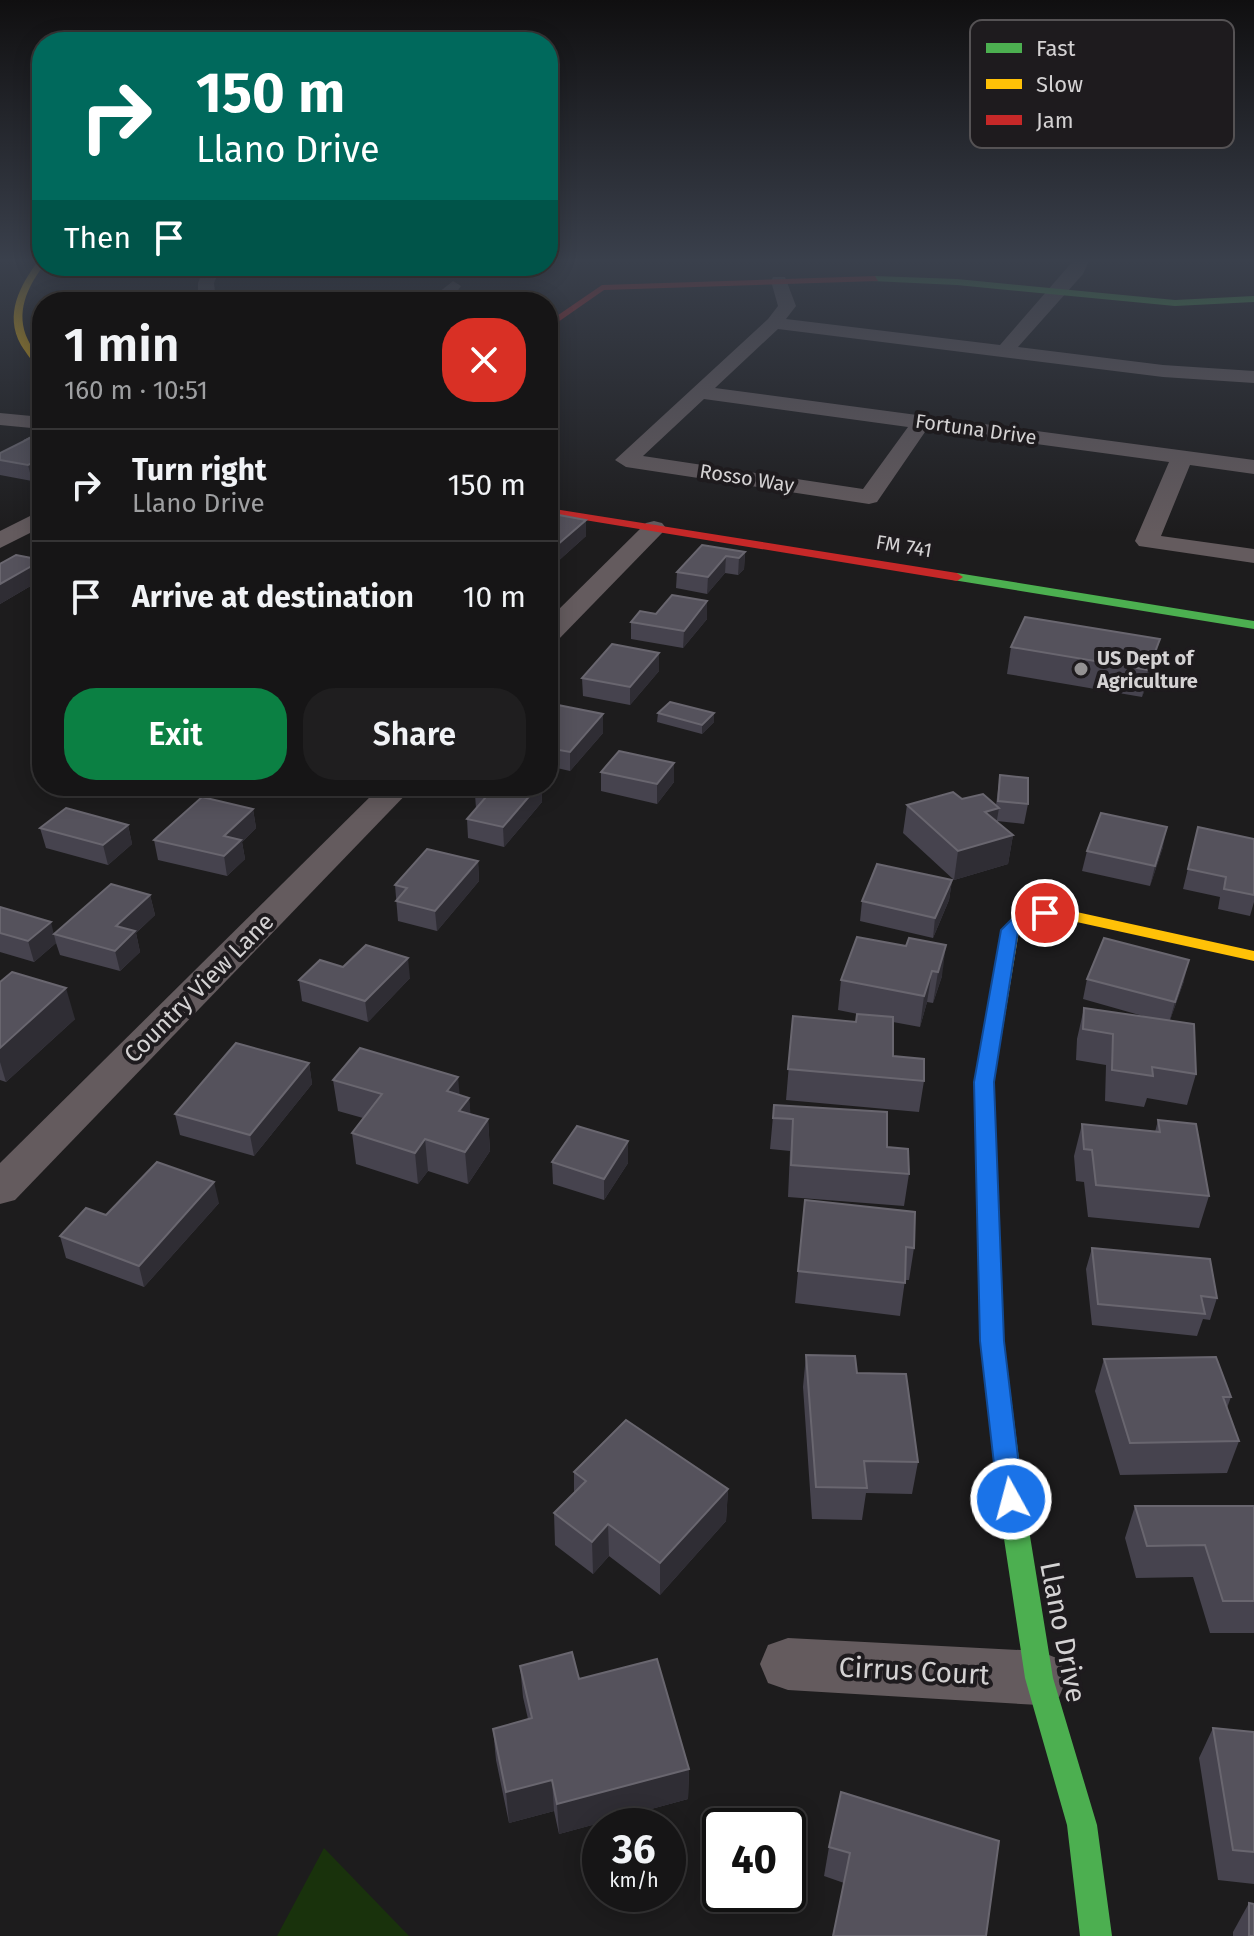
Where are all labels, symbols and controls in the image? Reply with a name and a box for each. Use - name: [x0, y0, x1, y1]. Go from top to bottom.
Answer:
- legend: [970, 20, 1234, 148]
- text: Fast: [1036, 35, 1076, 62]
- text: 150 m: [196, 60, 345, 127]
- icon: right: [64, 64, 168, 168]
- text: Slow: [1036, 71, 1083, 98]
- text: Jam: [1036, 107, 1074, 134]
- text: Llano Drive: [196, 128, 380, 172]
- icon: arrive: [147, 216, 191, 260]
- text: Then: [64, 220, 131, 256]
- text: 1 min: [64, 316, 180, 374]
- button: close: [442, 318, 526, 402]
- text: 160 m · 10:51: [64, 375, 208, 406]
- street label: Fortuna Drive: [914, 409, 1038, 449]
- text: Turn right: [132, 452, 267, 488]
- street label: Rosso Way: [698, 459, 796, 497]
- icon: right: [64, 463, 108, 507]
- text: 150 m: [448, 467, 526, 503]
- text: Llano Drive: [132, 488, 265, 519]
- street label: FM 741: [874, 530, 934, 562]
- icon: arrive: [64, 575, 108, 619]
- text: Arrive at destination: [132, 579, 414, 615]
- text: 10 m: [463, 579, 526, 615]
- place label: US Dept of Agriculture: [1096, 646, 1198, 693]
- marker: US Dept of Agriculture: [1072, 660, 1090, 678]
- button: Exit: [64, 688, 287, 780]
- button: Share: [303, 688, 526, 780]
- pin: [1011, 879, 1079, 947]
- icon: arrive: [1023, 891, 1067, 935]
- street label: Country View Lane: [118, 907, 280, 1069]
- position arrow: [969, 1457, 1053, 1541]
- street label: Llano Drive: [1033, 1559, 1093, 1705]
- street label: Cirrus Court: [838, 1651, 991, 1691]
- speed limit sign: 40: [702, 1808, 806, 1912]
- text: 36: [612, 1826, 656, 1874]
- text: km/h: [609, 1868, 659, 1892]

